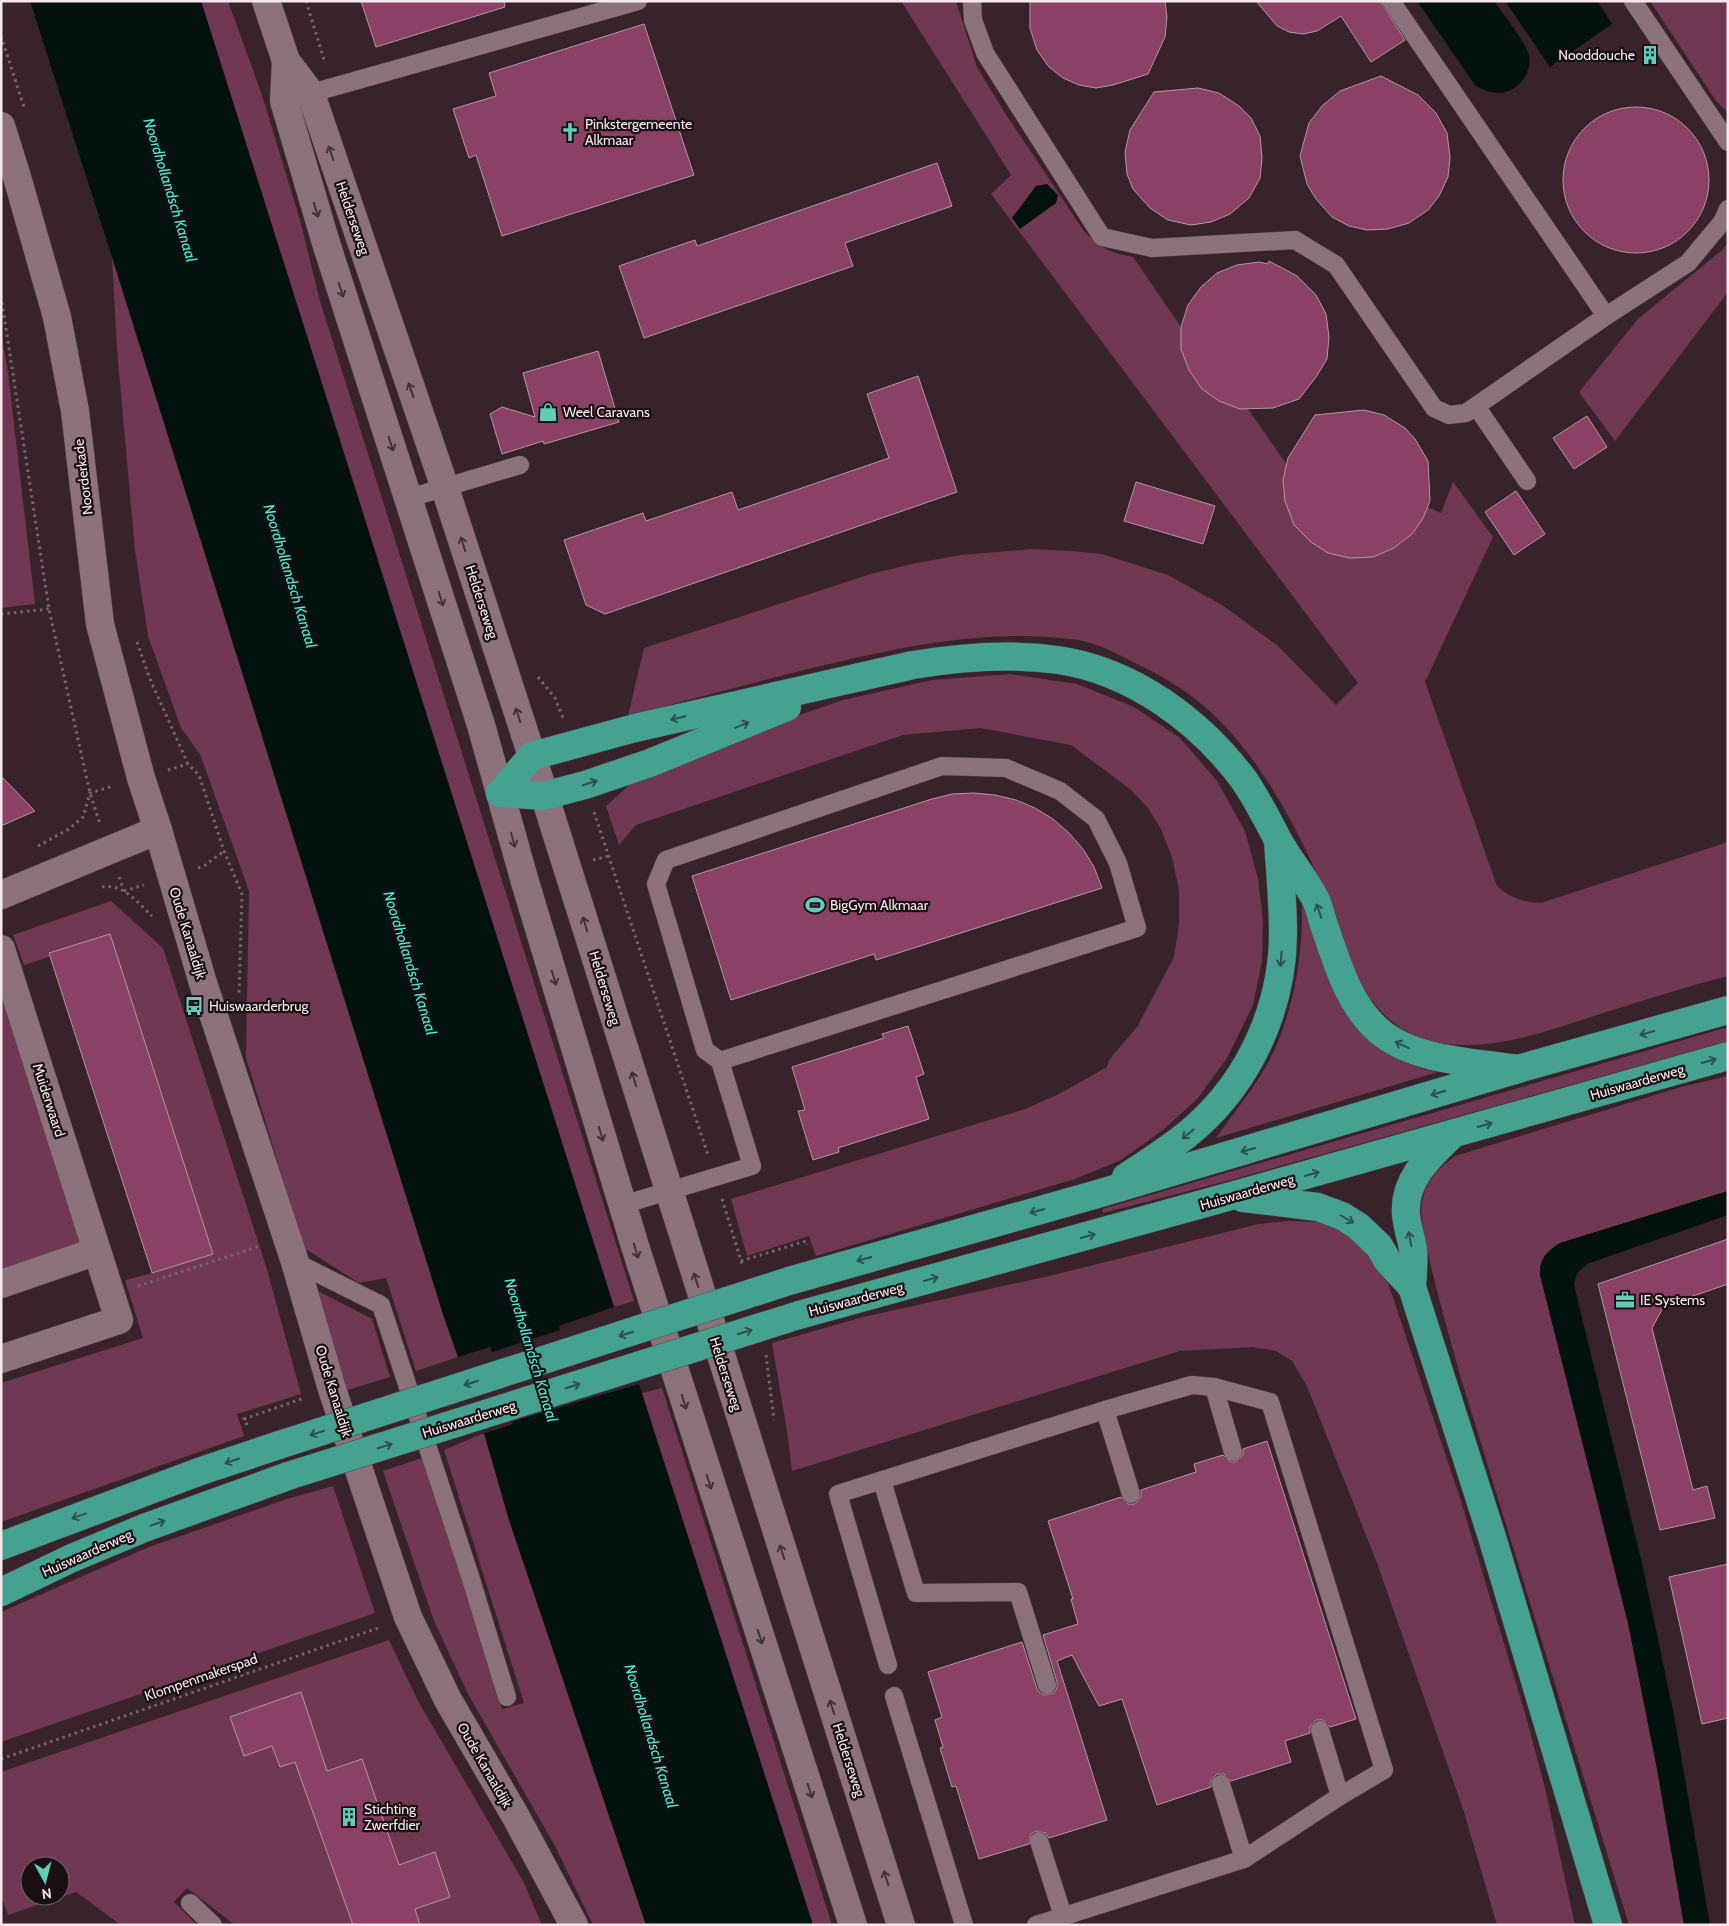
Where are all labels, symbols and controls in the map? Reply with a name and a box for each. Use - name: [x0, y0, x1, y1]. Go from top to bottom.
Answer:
- building icon: Nooddouche: [1639, 44, 1661, 66]
- place label: Nooddouche: [1558, 46, 1635, 64]
- place label: Pinkstergemeente Alkmaar: [585, 115, 692, 149]
- water label: Noordhollandsch Kanaal: [140, 116, 201, 265]
- church icon: Pinkstergemeente Alkmaar: [559, 121, 581, 143]
- one-way arrow: [326, 146, 335, 162]
- street label: Helderseweg: [332, 179, 374, 258]
- one-way arrow: [312, 201, 322, 217]
- one-way arrow: [337, 281, 347, 297]
- one-way arrow: [406, 382, 416, 398]
- shop icon: Weel Caravans: [537, 401, 559, 423]
- place label: Weel Caravans: [563, 403, 650, 421]
- one-way arrow: [387, 436, 397, 452]
- street label: Noorderkade: [69, 438, 97, 516]
- water label: Noordhollandsch Kanaal: [260, 502, 321, 651]
- one-way arrow: [457, 537, 467, 553]
- street label: Helderseweg: [462, 563, 503, 642]
- one-way arrow: [437, 591, 446, 606]
- one-way arrow: [513, 708, 523, 724]
- one-way arrow: [671, 714, 687, 723]
- one-way arrow: [734, 720, 749, 730]
- one-way arrow: [582, 778, 598, 788]
- one-way arrow: [509, 832, 518, 848]
- street label: Oude Kanaaldijk: [165, 885, 211, 982]
- water label: Noordhollandsch Kanaal: [380, 889, 441, 1038]
- sports icon: BigGym Alkmaar: [804, 894, 826, 916]
- place label: BigGym Alkmaar: [830, 896, 929, 914]
- one-way arrow: [1314, 904, 1323, 920]
- one-way arrow: [580, 917, 590, 933]
- street label: Helderseweg: [585, 949, 625, 1028]
- one-way arrow: [1276, 951, 1286, 967]
- one-way arrow: [549, 970, 559, 986]
- bus stop icon: Huiswaarderbrug: [183, 995, 205, 1017]
- place label: Huiswaarderbrug: [209, 997, 309, 1015]
- one-way arrow: [1640, 1029, 1656, 1038]
- one-way arrow: [1395, 1040, 1410, 1050]
- one-way arrow: [1700, 1056, 1716, 1066]
- street label: Huiswaarderweg: [1588, 1060, 1687, 1104]
- street label: Muiderwaard: [29, 1061, 69, 1139]
- one-way arrow: [628, 1072, 638, 1088]
- one-way arrow: [1430, 1089, 1446, 1099]
- one-way arrow: [1477, 1119, 1493, 1129]
- one-way arrow: [596, 1125, 606, 1141]
- one-way arrow: [1182, 1128, 1195, 1139]
- one-way arrow: [1241, 1145, 1257, 1155]
- one-way arrow: [1303, 1168, 1319, 1178]
- street label: Huiswaarderweg: [1198, 1170, 1297, 1214]
- one-way arrow: [1030, 1206, 1046, 1216]
- one-way arrow: [1339, 1214, 1354, 1224]
- one-way arrow: [1079, 1230, 1095, 1240]
- one-way arrow: [1405, 1231, 1415, 1247]
- one-way arrow: [632, 1243, 641, 1258]
- one-way arrow: [857, 1255, 873, 1265]
- one-way arrow: [691, 1273, 700, 1289]
- one-way arrow: [922, 1273, 938, 1283]
- water label: Noordhollandsch Kanaal: [501, 1276, 562, 1425]
- street label: Huiswaarderweg: [807, 1277, 906, 1320]
- office icon: IE Systems: [1614, 1289, 1636, 1311]
- place label: IE Systems: [1640, 1291, 1705, 1309]
- one-way arrow: [737, 1327, 752, 1336]
- one-way arrow: [619, 1330, 635, 1339]
- street label: Helderseweg: [706, 1335, 747, 1414]
- street label: Oude Kanaaldijk: [311, 1343, 357, 1440]
- one-way arrow: [464, 1379, 480, 1389]
- one-way arrow: [565, 1381, 581, 1391]
- one-way arrow: [680, 1394, 689, 1410]
- street label: Huiswaarderweg: [420, 1396, 519, 1442]
- one-way arrow: [309, 1429, 325, 1438]
- one-way arrow: [377, 1440, 393, 1450]
- one-way arrow: [225, 1457, 241, 1466]
- one-way arrow: [705, 1474, 715, 1490]
- one-way arrow: [72, 1512, 88, 1521]
- one-way arrow: [150, 1518, 165, 1527]
- street label: Huiswaarderweg: [39, 1525, 136, 1581]
- one-way arrow: [777, 1544, 787, 1560]
- one-way arrow: [755, 1628, 765, 1644]
- street label: Klompenmakerspad: [142, 1649, 260, 1705]
- water label: Noordhollandsch Kanaal: [621, 1662, 682, 1811]
- one-way arrow: [826, 1699, 836, 1715]
- street label: Oude Kanaaldijk: [453, 1719, 517, 1811]
- street label: Helderseweg: [829, 1721, 870, 1800]
- one-way arrow: [805, 1783, 815, 1799]
- place label: Stichting Zwerfdier: [364, 1800, 421, 1834]
- building icon: Stichting Zwerfdier: [338, 1806, 360, 1828]
- north arrow: [20, 1856, 70, 1906]
- one-way arrow: [881, 1871, 890, 1887]
- text: N: [41, 1884, 53, 1903]

